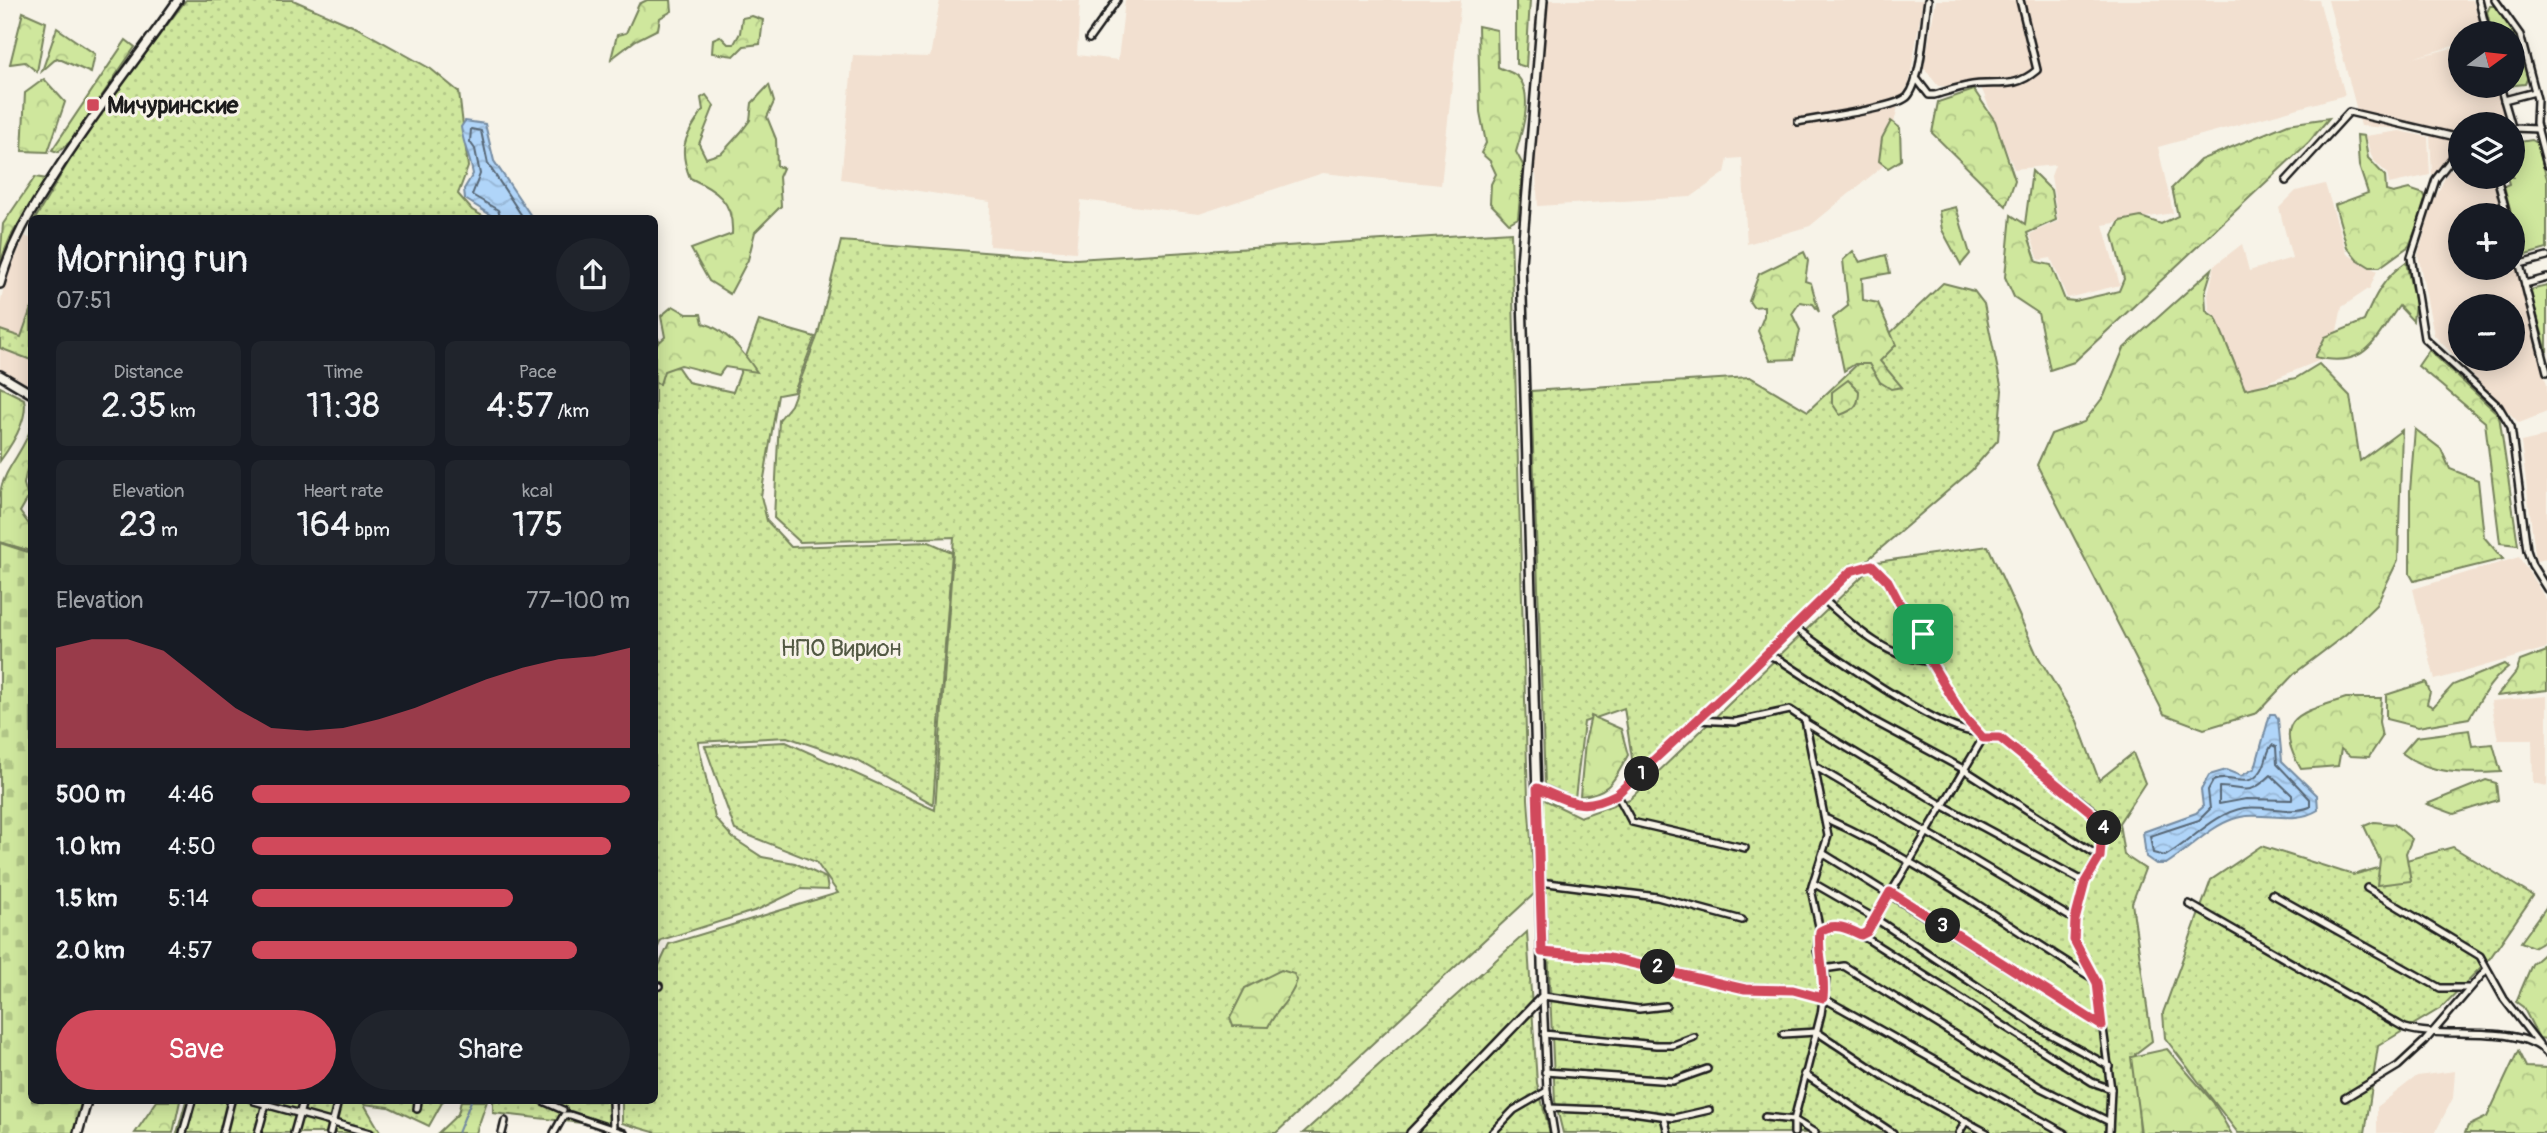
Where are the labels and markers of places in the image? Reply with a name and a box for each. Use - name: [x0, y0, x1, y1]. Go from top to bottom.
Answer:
- place label: Мичуринские: [107, 91, 240, 120]
- marker: Мичуринские: [85, 97, 101, 113]
- pin: [1893, 604, 1953, 664]
- pin: 1: [1624, 756, 1660, 792]
- pin: 4: [2086, 810, 2122, 846]
- pin: 3: [1926, 908, 1960, 944]
- pin: 2: [1640, 950, 1676, 984]

